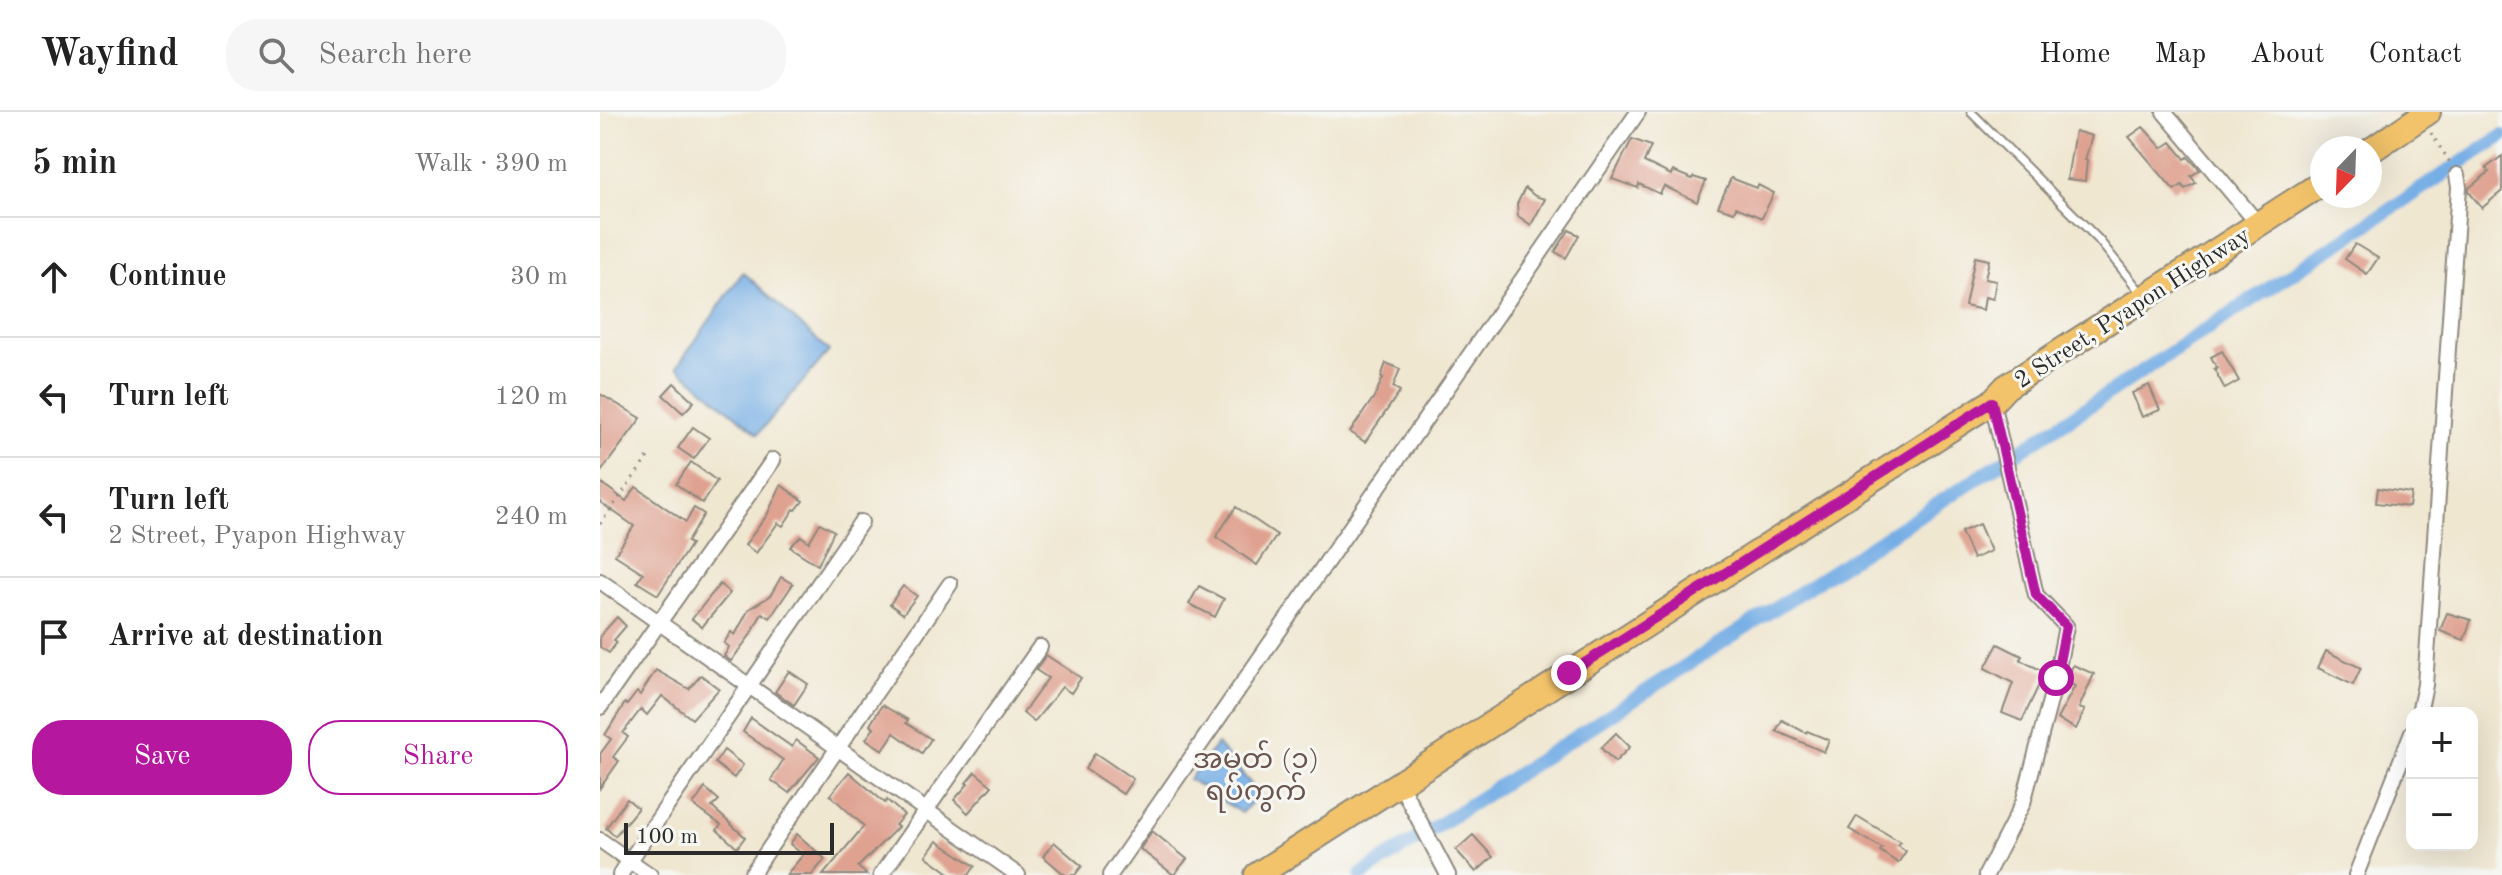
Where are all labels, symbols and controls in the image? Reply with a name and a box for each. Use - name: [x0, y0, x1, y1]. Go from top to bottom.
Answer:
- search box: [226, 19, 786, 91]
- icon: search: [254, 33, 298, 77]
- text: Wayfind: [40, 36, 178, 74]
- text: Search here: [318, 40, 472, 70]
- text: Home: [2039, 41, 2110, 69]
- text: Map: [2154, 41, 2206, 69]
- text: About: [2250, 41, 2325, 69]
- text: Contact: [2369, 41, 2462, 69]
- north arrow: [2310, 136, 2382, 208]
- text: 5 min: [32, 147, 117, 181]
- text: Walk · 390 m: [414, 151, 568, 177]
- street label: 2 Street, Pyapon Highway: [2011, 223, 2255, 394]
- icon: ahead: [32, 255, 76, 299]
- text: Continue: [108, 262, 227, 292]
- text: 30 m: [510, 264, 568, 290]
- icon: left: [32, 375, 76, 419]
- text: Turn left: [108, 382, 229, 412]
- text: 120 m: [495, 384, 568, 410]
- text: Turn left: [108, 486, 229, 516]
- icon: left: [32, 495, 76, 539]
- text: 240 m: [495, 504, 568, 530]
- text: 2 Street, Pyapon Highway: [108, 523, 406, 549]
- icon: arrive: [32, 615, 76, 659]
- text: Arrive at destination: [108, 622, 383, 652]
- route end: [1551, 655, 1587, 691]
- route start: [2038, 660, 2074, 696]
- map controls: [2406, 707, 2478, 851]
- button: +: [2406, 707, 2478, 779]
- button: Save: [32, 720, 292, 795]
- button: Share: [308, 720, 568, 795]
- district label: အမှတ် (၁) ရပ်ကွက်: [1193, 740, 1319, 813]
- button: −: [2406, 779, 2478, 851]
- scale bar: [624, 819, 834, 855]
- text: 100 m: [636, 826, 698, 848]

